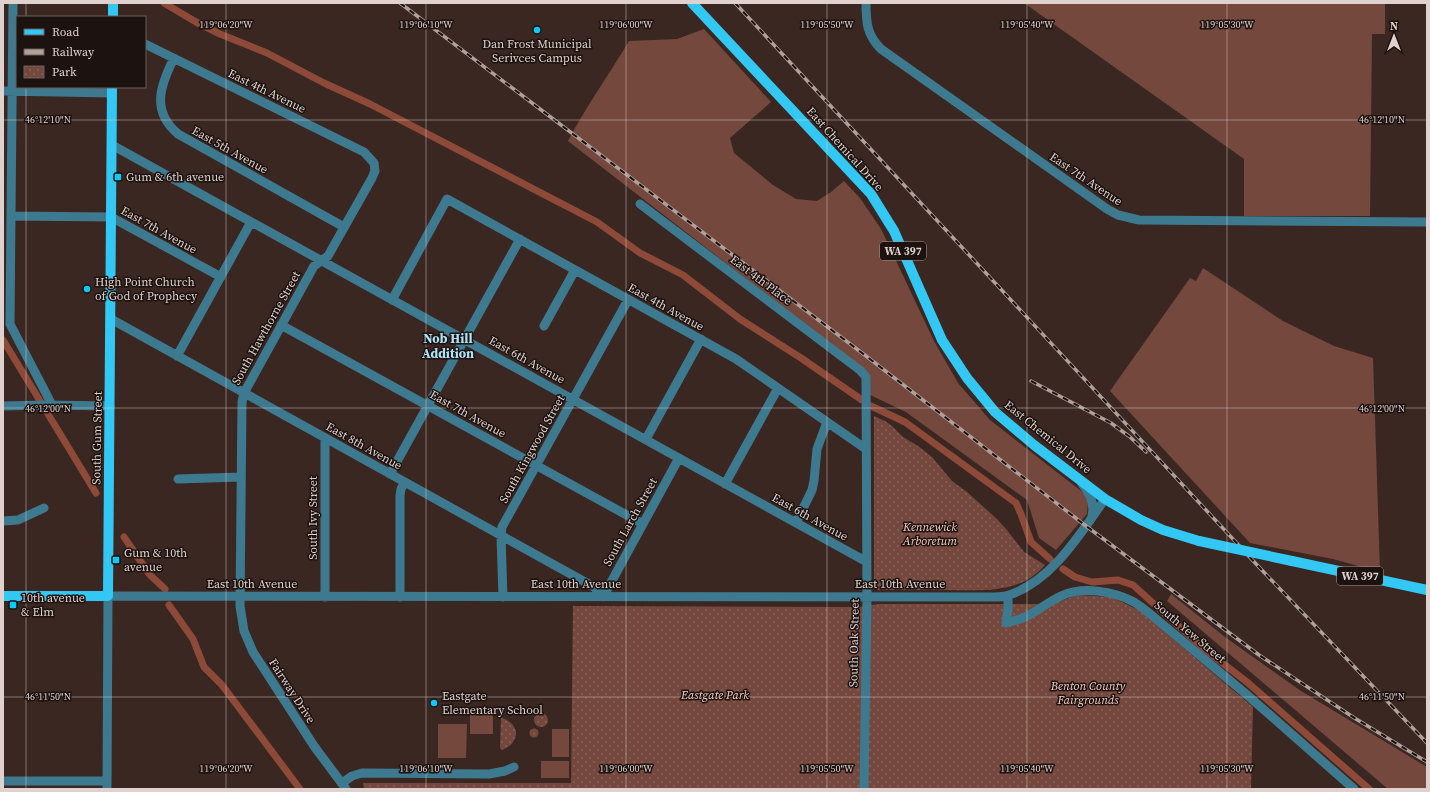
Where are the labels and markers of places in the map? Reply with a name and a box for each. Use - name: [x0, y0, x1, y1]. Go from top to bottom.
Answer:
- marker: Dan Frost Municipal Serivces Campus: [532, 25, 542, 35]
- place label: Dan Frost Municipal Serivces Campus: [482, 36, 592, 66]
- place label: Gum & 6th avenue: [126, 169, 224, 185]
- marker: Gum & 6th avenue: [113, 172, 123, 182]
- place label: High Point Church of God of Prophecy: [95, 274, 198, 304]
- marker: High Point Church of God of Prophecy: [82, 284, 92, 294]
- place label: Gum & 10th avenue: [124, 545, 187, 575]
- marker: Gum & 10th avenue: [111, 555, 121, 565]
- place label: 10th avenue & Elm: [21, 590, 85, 620]
- marker: 10th avenue & Elm: [8, 600, 18, 610]
- place label: Eastgate Elementary School: [442, 688, 543, 718]
- marker: Eastgate Elementary School: [429, 698, 439, 708]

